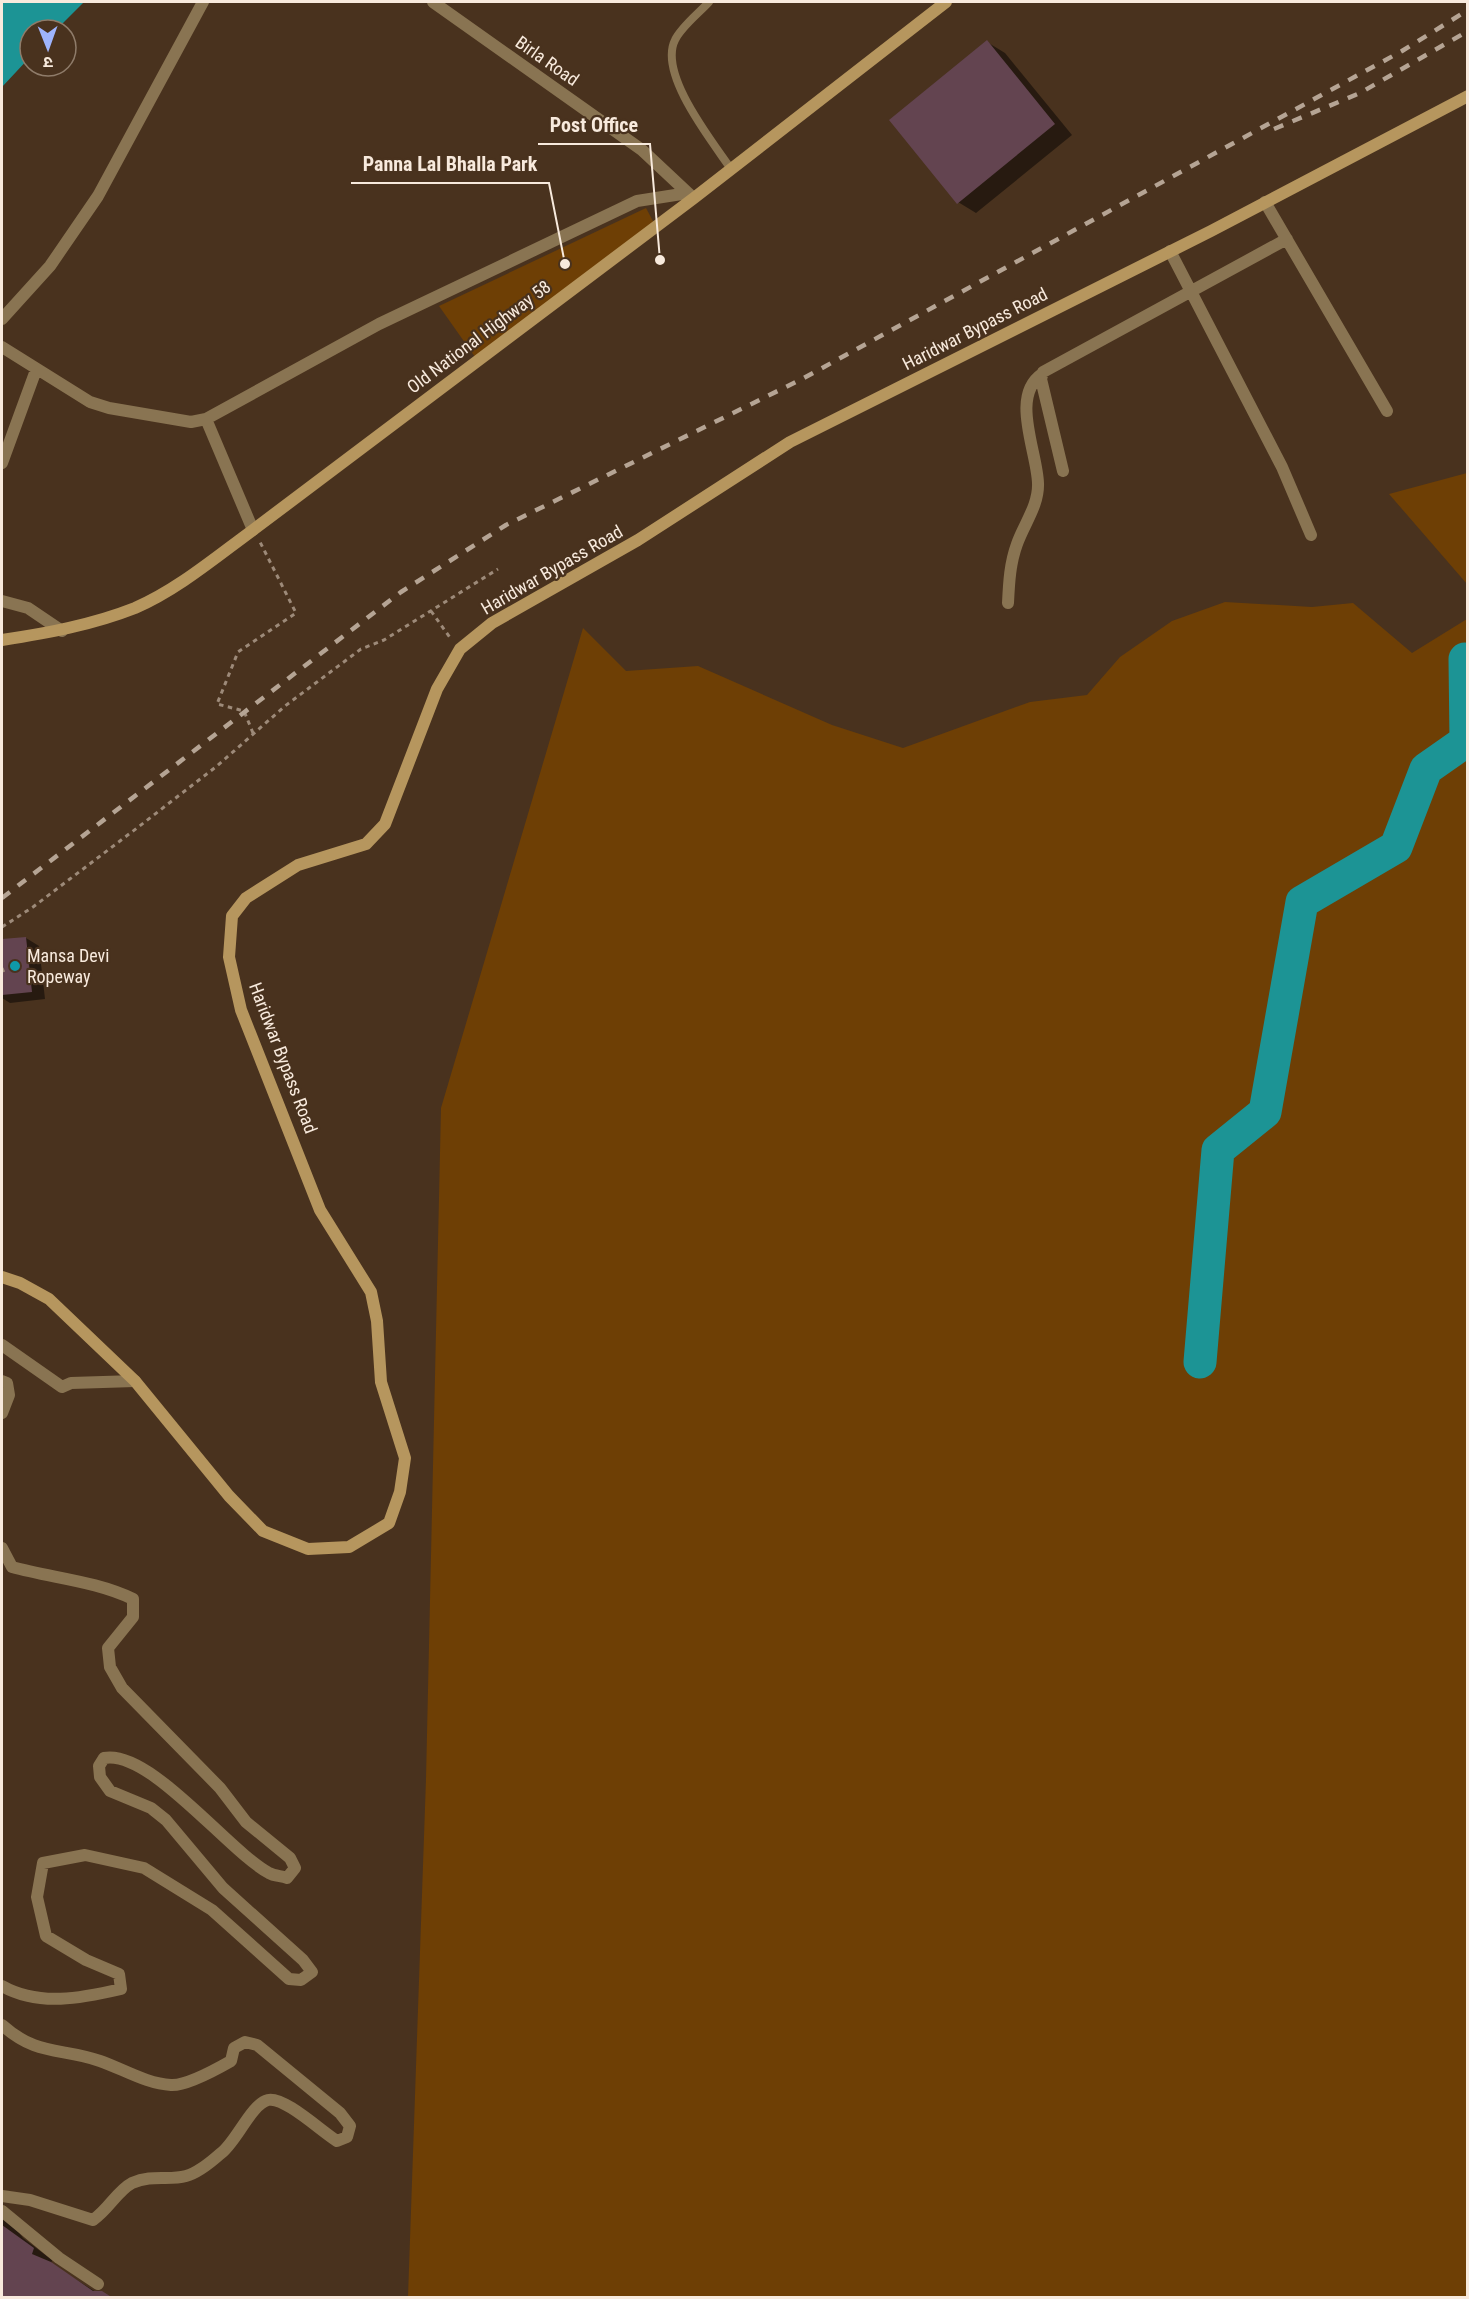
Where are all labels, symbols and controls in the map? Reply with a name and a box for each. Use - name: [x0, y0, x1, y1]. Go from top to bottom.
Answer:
- north arrow: [18, 18, 78, 78]
- street label: Birla Road: [512, 31, 583, 90]
- text: उ: [43, 53, 53, 72]
- callout: Post Office: [538, 106, 650, 144]
- text: Post Office: [550, 113, 638, 137]
- callout: Panna Lal Bhalla Park: [351, 145, 549, 183]
- text: Panna Lal Bhalla Park: [363, 152, 538, 176]
- street label: Old National Highway 58: [403, 276, 555, 397]
- street label: Haridwar Bypass Road: [899, 283, 1051, 374]
- street label: Haridwar Bypass Road: [477, 521, 626, 619]
- place label: Mansa Devi Ropeway: [27, 945, 109, 987]
- marker: Mansa Devi Ropeway: [8, 959, 22, 973]
- street label: Haridwar Bypass Road: [245, 979, 322, 1136]

